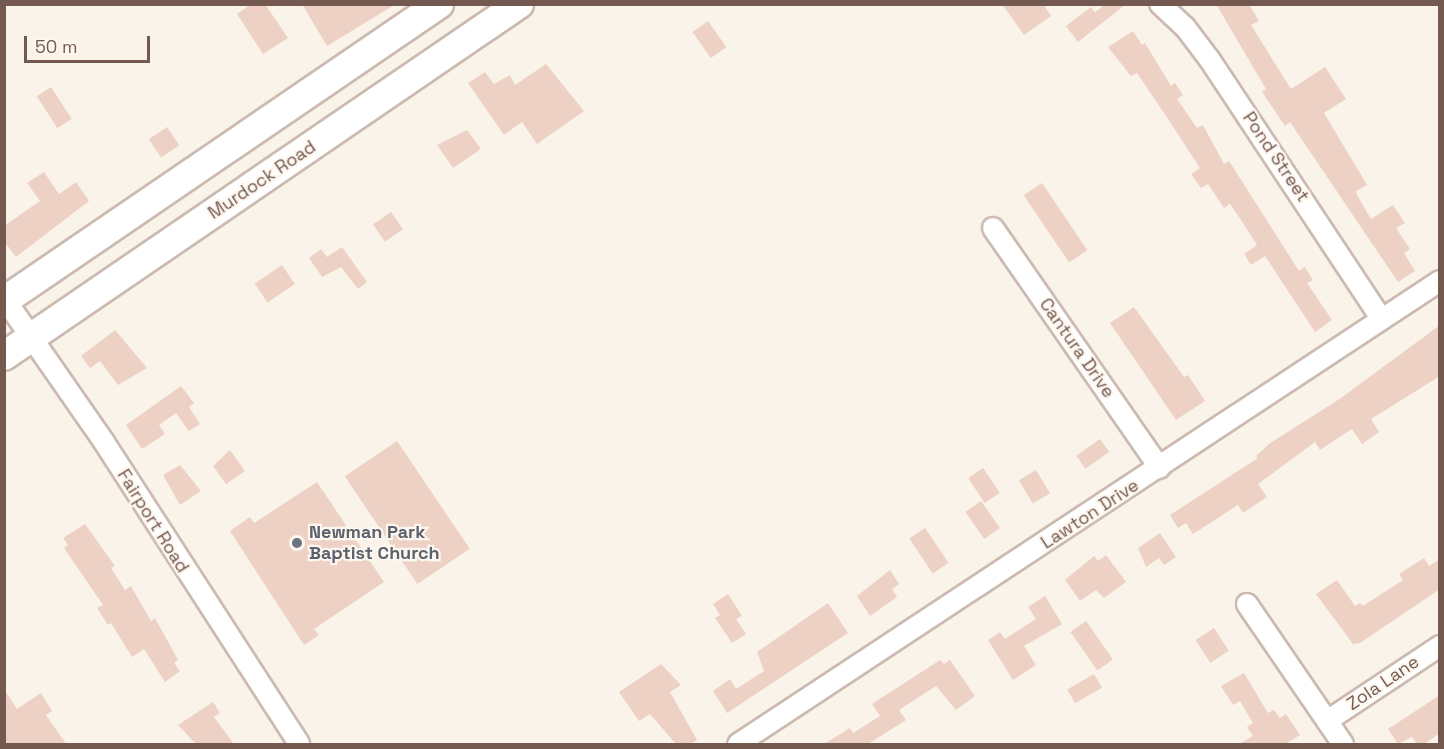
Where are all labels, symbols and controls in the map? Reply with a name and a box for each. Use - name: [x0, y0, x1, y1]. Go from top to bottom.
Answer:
- scale bar: [27, 24, 153, 62]
- text: 50 m: [35, 35, 77, 58]
- street label: Pond Street: [1238, 108, 1314, 206]
- street label: Murdock Road: [204, 136, 320, 224]
- street label: Cantura Drive: [1035, 294, 1119, 402]
- street label: Fairport Road: [113, 465, 193, 577]
- street label: Lawton Drive: [1037, 474, 1143, 554]
- place label: Newman Park Baptist Church: [309, 522, 440, 564]
- marker: Newman Park Baptist Church: [290, 536, 304, 550]
- street label: Zola Lane: [1343, 651, 1423, 715]

